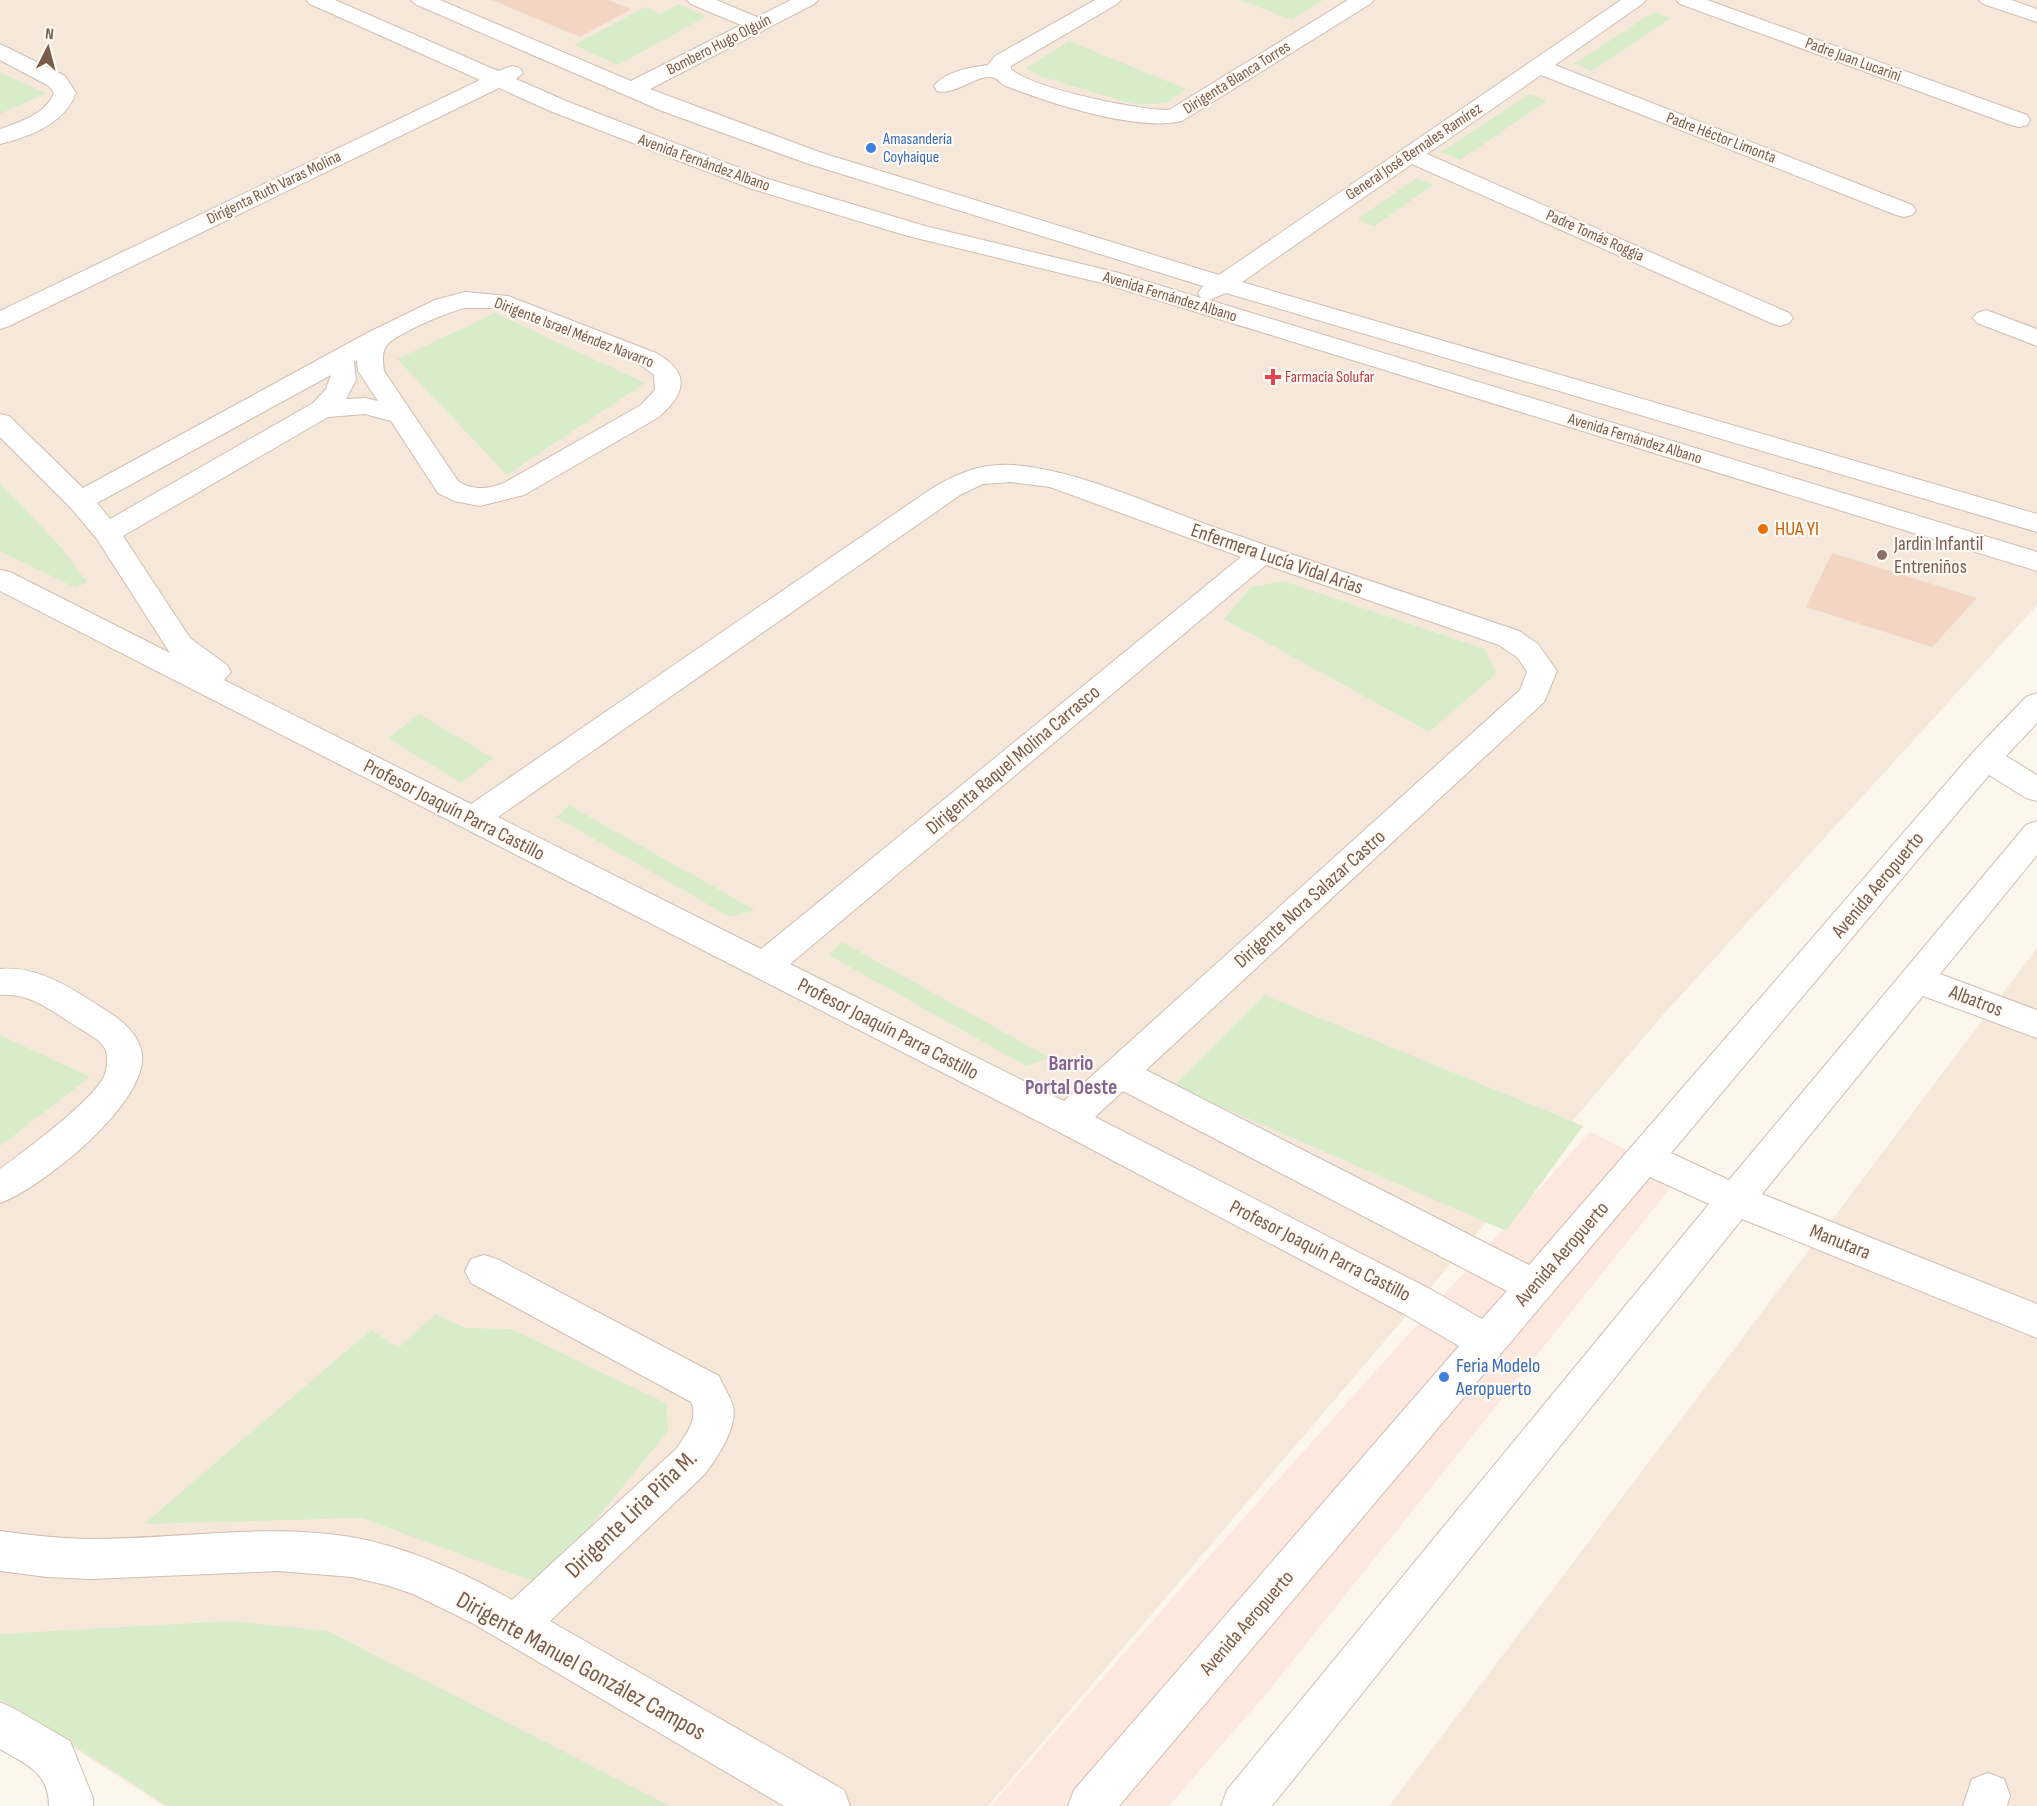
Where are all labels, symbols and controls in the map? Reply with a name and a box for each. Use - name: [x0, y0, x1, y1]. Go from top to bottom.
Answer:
- street label: Bombero Hugo Olguín: [664, 10, 774, 80]
- north arrow: [18, 18, 78, 78]
- text: N: [44, 25, 55, 44]
- street label: Padre Juan Lucarini: [1803, 34, 1904, 86]
- street label: Dirigenta Blanca Torres: [1180, 37, 1294, 119]
- street label: General José Bernales Ramírez: [1342, 99, 1486, 205]
- street label: Padre Héctor Limonta: [1664, 108, 1778, 168]
- street label: Avenida Fernández Albano: [635, 130, 772, 196]
- place label: Amasandería Coyhaique: [882, 130, 952, 167]
- marker: Amasandería Coyhaique: [864, 141, 878, 155]
- street label: Dirigenta Ruth Varas Molina: [204, 147, 344, 229]
- street label: Padre Tomás Roggia: [1543, 206, 1647, 266]
- street label: Avenida Fernández Albano: [1100, 267, 1239, 326]
- street label: Dirigente Israel Méndez Navarro: [492, 294, 656, 372]
- place label: Farmacia Solufar: [1285, 368, 1375, 387]
- marker: Farmacia Solufar: [1266, 370, 1280, 384]
- street label: Avenida Fernández Albano: [1565, 409, 1704, 468]
- place label: HUA YI: [1775, 517, 1819, 541]
- street label: Enfermera Lucía Vidal Arias: [1188, 518, 1366, 600]
- marker: HUA YI: [1756, 522, 1770, 536]
- place label: Jardin Infantil Entreniños: [1893, 532, 1983, 579]
- marker: Jardin Infantil Entreniños: [1875, 548, 1889, 562]
- street label: Dirigenta Raquel Molina Carrasco: [921, 680, 1105, 840]
- street label: Profesor Joaquín Parra Castillo: [360, 754, 548, 866]
- street label: Dirigente Nora Salazar Castro: [1229, 825, 1391, 973]
- street label: Avenida Aeropuerto: [1826, 827, 1929, 944]
- street label: Profesor Joaquín Parra Castillo: [794, 973, 982, 1085]
- street label: Albatros: [1945, 979, 2006, 1022]
- district label: Barrio Portal Oeste: [1025, 1051, 1117, 1100]
- street label: Profesor Joaquín Parra Castillo: [1226, 1195, 1414, 1307]
- street label: Avenida Aeropuerto: [1509, 1197, 1614, 1312]
- street label: Manutara: [1806, 1219, 1874, 1265]
- place label: Feria Modelo Aeropuerto: [1455, 1354, 1540, 1401]
- marker: Feria Modelo Aeropuerto: [1437, 1370, 1451, 1384]
- street label: Dirigente Liria Piña M.: [559, 1444, 703, 1584]
- street label: Avenida Aeropuerto: [1194, 1566, 1299, 1681]
- street label: Dirigente Manuel González Campos: [451, 1585, 711, 1747]

